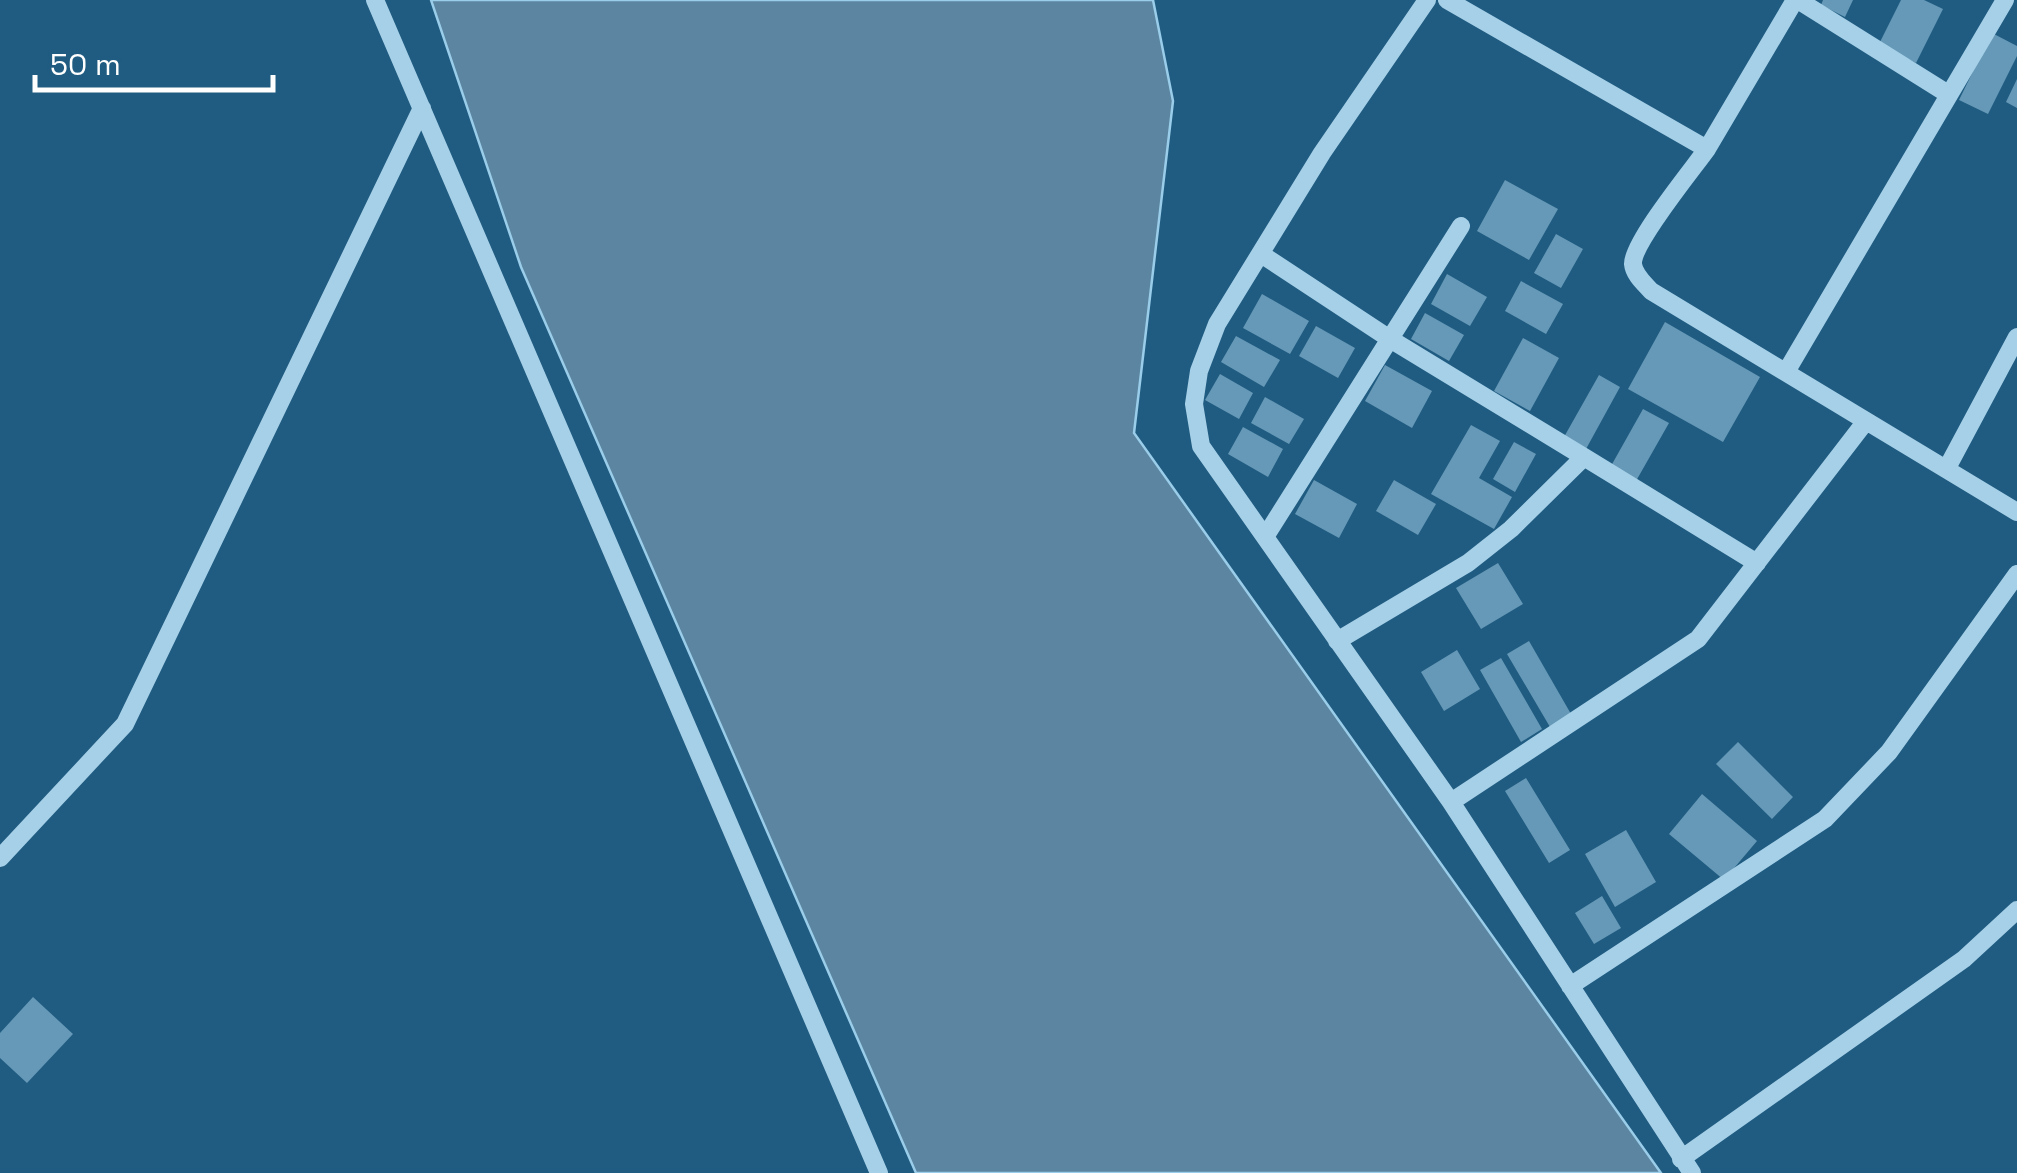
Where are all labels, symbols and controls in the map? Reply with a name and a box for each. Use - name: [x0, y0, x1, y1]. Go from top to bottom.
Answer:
- scale bar: [35, 30, 272, 92]
- text: 50 m: [50, 45, 121, 84]

